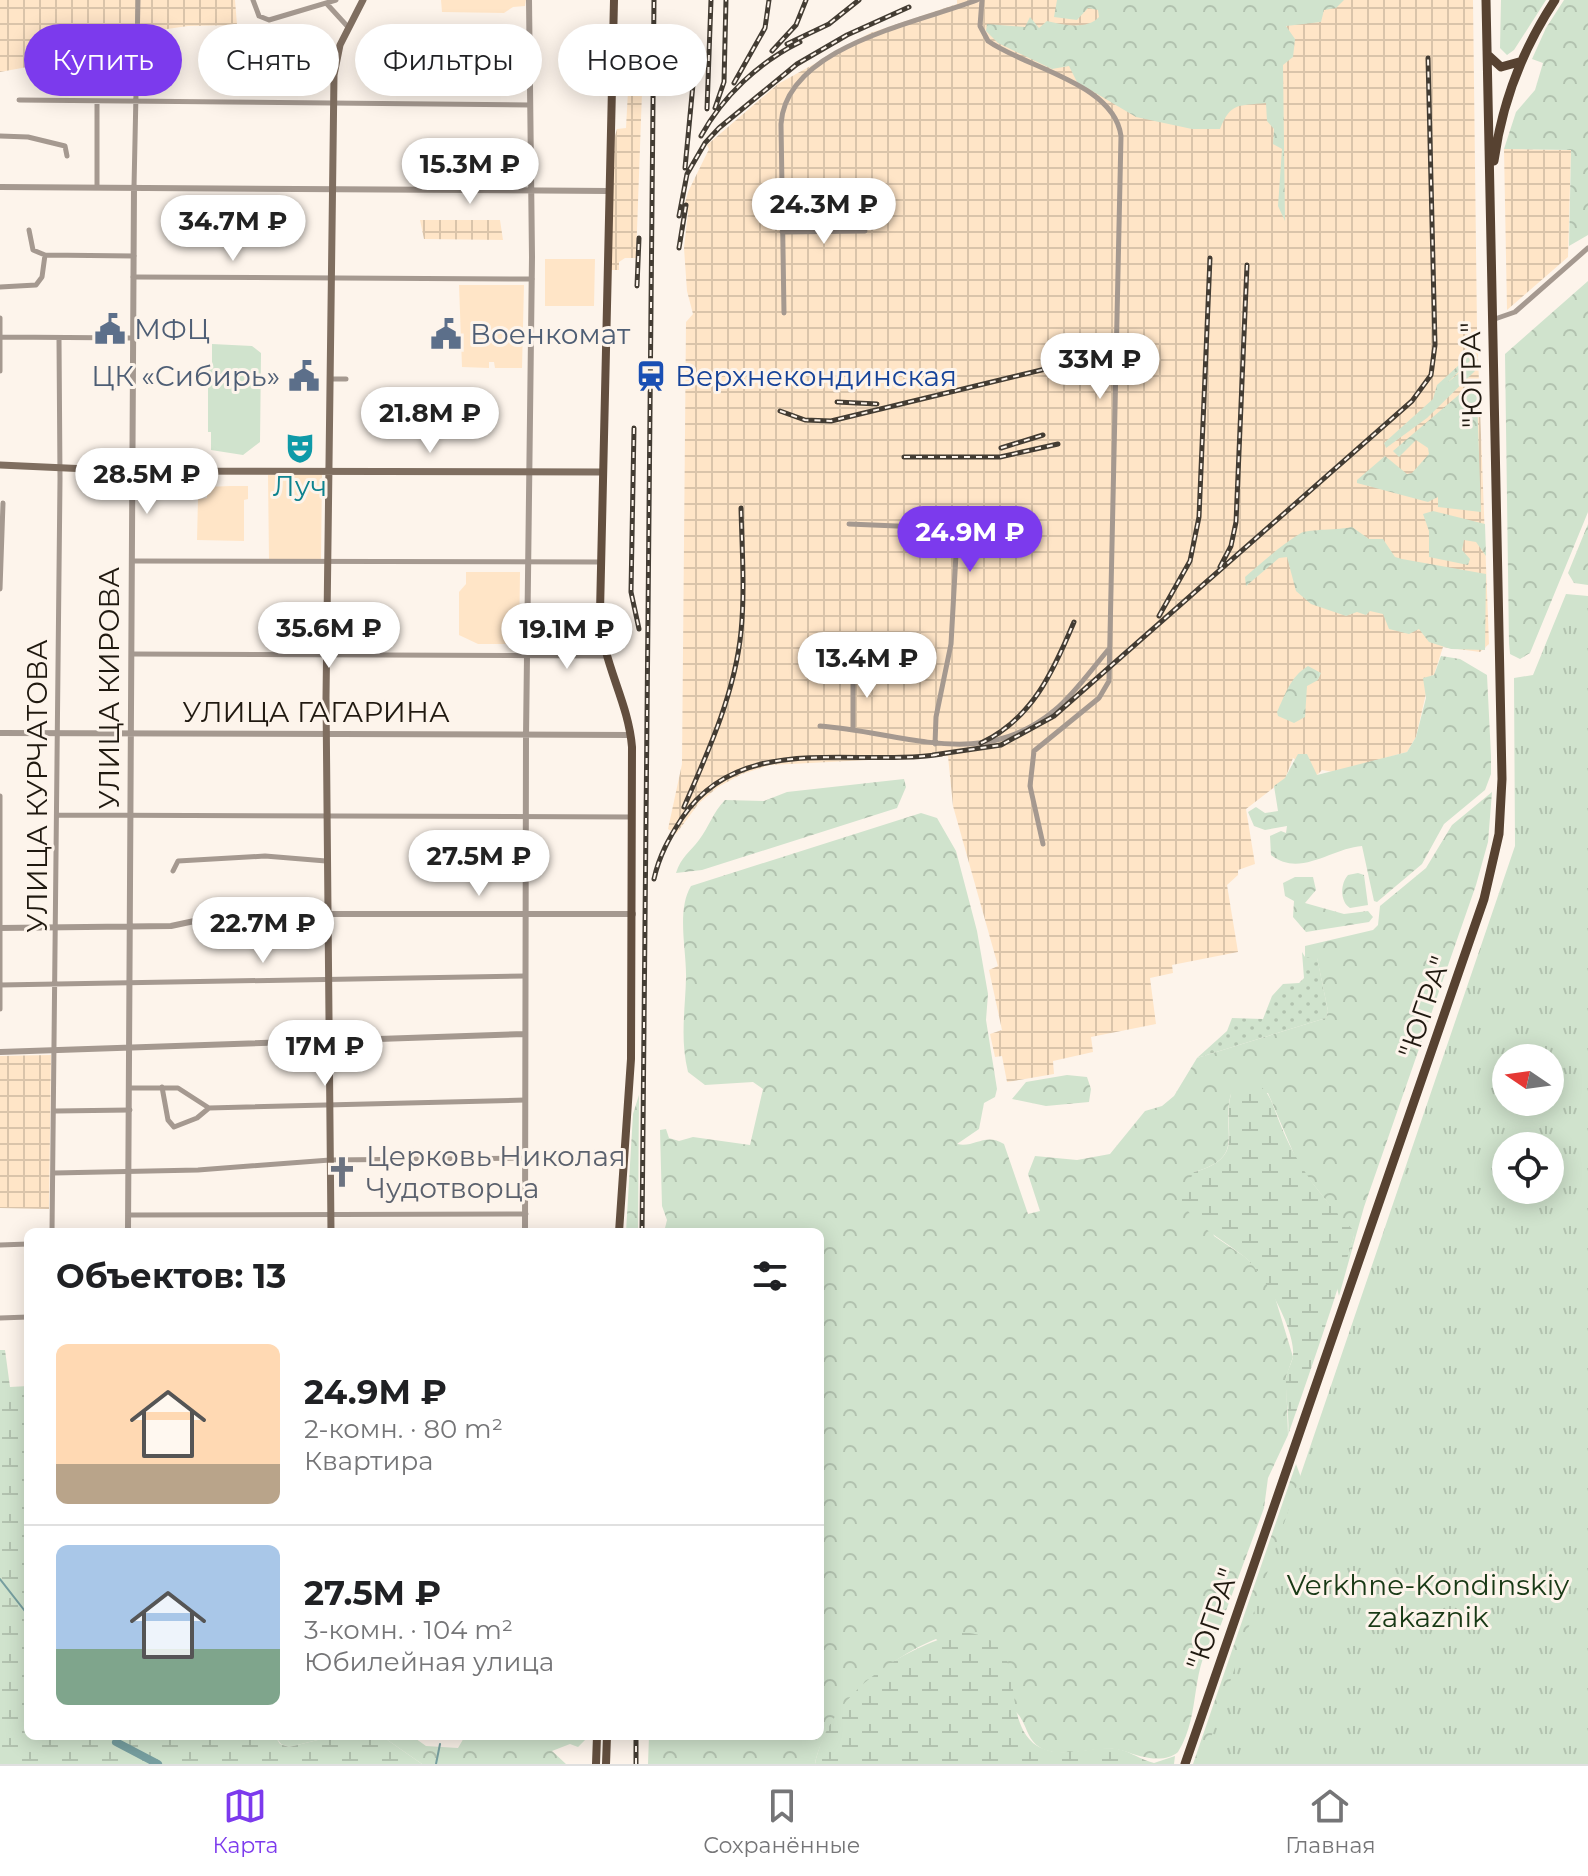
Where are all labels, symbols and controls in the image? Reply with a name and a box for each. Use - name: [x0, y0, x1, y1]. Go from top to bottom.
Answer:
- chip: Купить: [24, 24, 182, 96]
- chip: Снять: [198, 24, 339, 96]
- chip: Фильтры: [355, 24, 542, 96]
- chip: Новое: [558, 24, 707, 96]
- pin: 15.3M ₽: [396, 138, 544, 206]
- text: 15.3M ₽: [420, 148, 520, 180]
- pin: 24.3M ₽: [750, 178, 898, 246]
- text: 24.3M ₽: [770, 188, 878, 220]
- pin: 34.7M ₽: [159, 195, 307, 263]
- text: 34.7M ₽: [179, 205, 287, 237]
- public building icon: МФЦ: [93, 312, 127, 346]
- place label: МФЦ: [134, 312, 210, 346]
- public building icon: Военкомат: [429, 317, 463, 351]
- place label: Военкомат: [470, 317, 631, 351]
- street label: "ЮГРА": [1453, 322, 1489, 428]
- pin: 33M ₽: [1044, 333, 1156, 401]
- text: 33M ₽: [1058, 343, 1142, 375]
- place label: ЦК «Сибирь»: [91, 359, 280, 393]
- public building icon: ЦК «Сибирь»: [287, 359, 321, 393]
- station icon: Верхнекондинская: [634, 359, 668, 393]
- place label: Верхнекондинская: [675, 359, 957, 393]
- pin: 21.8M ₽: [356, 387, 504, 455]
- text: 21.8M ₽: [379, 397, 481, 429]
- theatre icon: Луч: [283, 431, 317, 465]
- pin: 28.5M ₽: [73, 448, 221, 516]
- text: 28.5M ₽: [93, 458, 201, 490]
- place label: Луч: [273, 469, 327, 503]
- pin: 24.9M ₽: [896, 506, 1044, 574]
- text: 24.9M ₽: [915, 516, 1025, 548]
- street label: УЛИЦА КИРОВА: [92, 567, 126, 809]
- pin: 35.6M ₽: [255, 602, 403, 670]
- pin: 19.1M ₽: [493, 603, 641, 671]
- text: 35.6M ₽: [276, 612, 382, 644]
- text: 19.1M ₽: [519, 613, 615, 645]
- pin: 13.4M ₽: [793, 632, 941, 700]
- street label: УЛИЦА КУРЧАТОВА: [20, 639, 54, 933]
- text: 13.4M ₽: [816, 642, 918, 674]
- street label: УЛИЦА ГАГАРИНА: [182, 695, 450, 729]
- pin: 27.5M ₽: [405, 830, 553, 898]
- text: 27.5M ₽: [427, 840, 531, 872]
- pin: 22.7M ₽: [189, 897, 337, 965]
- text: 22.7M ₽: [210, 907, 316, 939]
- street label: "ЮГРА": [1391, 952, 1457, 1062]
- pin: 17M ₽: [269, 1020, 381, 1088]
- text: 17M ₽: [286, 1030, 364, 1062]
- north arrow: [1492, 1044, 1564, 1116]
- map controls: [1492, 1044, 1564, 1204]
- button: locate: [1492, 1132, 1564, 1204]
- place label: Церковь Николая Чудотворца: [366, 1139, 626, 1205]
- church icon: Церковь Николая Чудотворца: [325, 1155, 359, 1189]
- icon: filters: [748, 1254, 792, 1298]
- text: Объектов: 13: [56, 1255, 286, 1297]
- text: 24.9M ₽: [304, 1371, 447, 1413]
- icon: home: [120, 1376, 216, 1472]
- text: 2-комн. · 80 m²: [304, 1413, 503, 1445]
- text: Квартира: [304, 1445, 433, 1477]
- street label: "ЮГРА": [1179, 1564, 1245, 1674]
- park label: Verkhne-Kondinskiy zakaznik: [1287, 1568, 1570, 1634]
- text: 27.5M ₽: [304, 1572, 441, 1614]
- icon: home: [120, 1577, 216, 1673]
- text: 3-комн. · 104 m²: [304, 1614, 513, 1646]
- text: Юбилейная улица: [304, 1646, 554, 1678]
- tab: Карта: [212, 1784, 278, 1859]
- tab: Сохранённые: [703, 1784, 860, 1859]
- tab: Главная: [1285, 1784, 1376, 1859]

